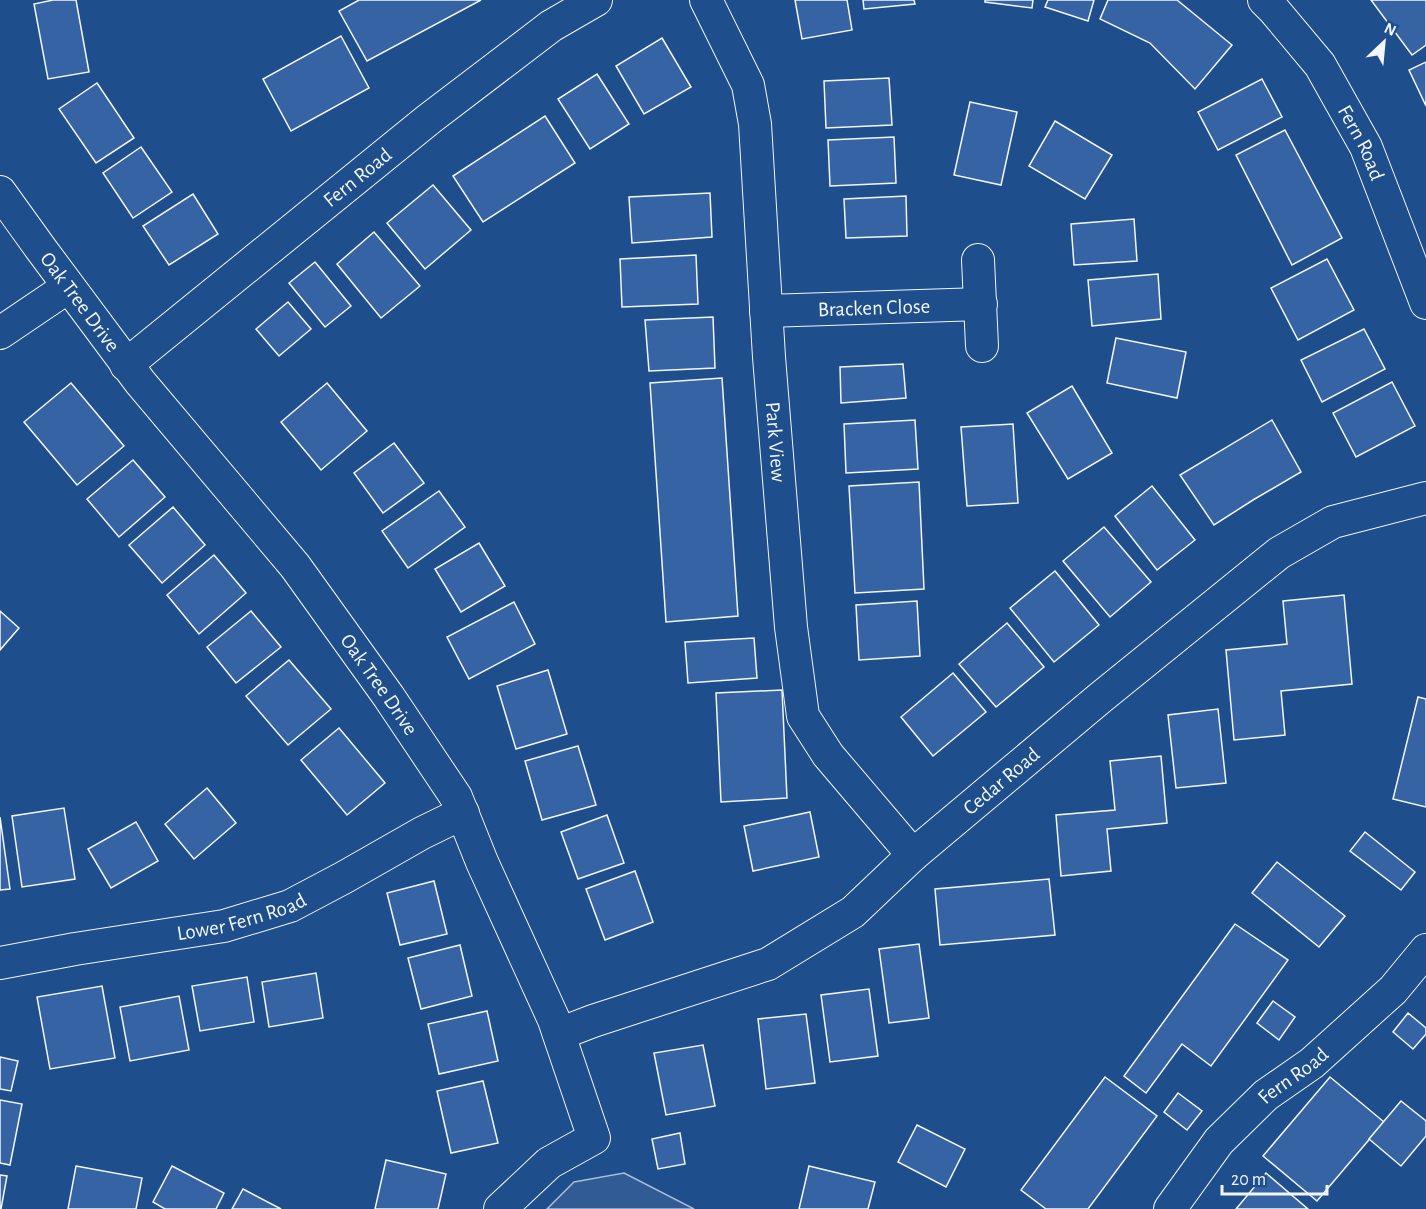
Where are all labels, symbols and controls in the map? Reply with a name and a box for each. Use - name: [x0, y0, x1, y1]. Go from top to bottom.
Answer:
- north arrow: [1354, 12, 1414, 72]
- text: N: [1382, 20, 1399, 39]
- street label: Fern Road: [1334, 101, 1388, 183]
- street label: Fern Road: [319, 143, 395, 211]
- street label: Oak Tree Drive: [37, 248, 124, 356]
- street label: Bracken Close: [817, 295, 931, 320]
- street label: Park View: [762, 401, 790, 483]
- street label: Oak Tree Drive: [337, 630, 422, 739]
- street label: Cedar Road: [959, 743, 1043, 819]
- street label: Lower Fern Road: [175, 889, 310, 944]
- street label: Fern Road: [1254, 1043, 1332, 1107]
- scale bar: [1222, 1158, 1327, 1196]
- text: 20 m: [1231, 1171, 1266, 1189]

